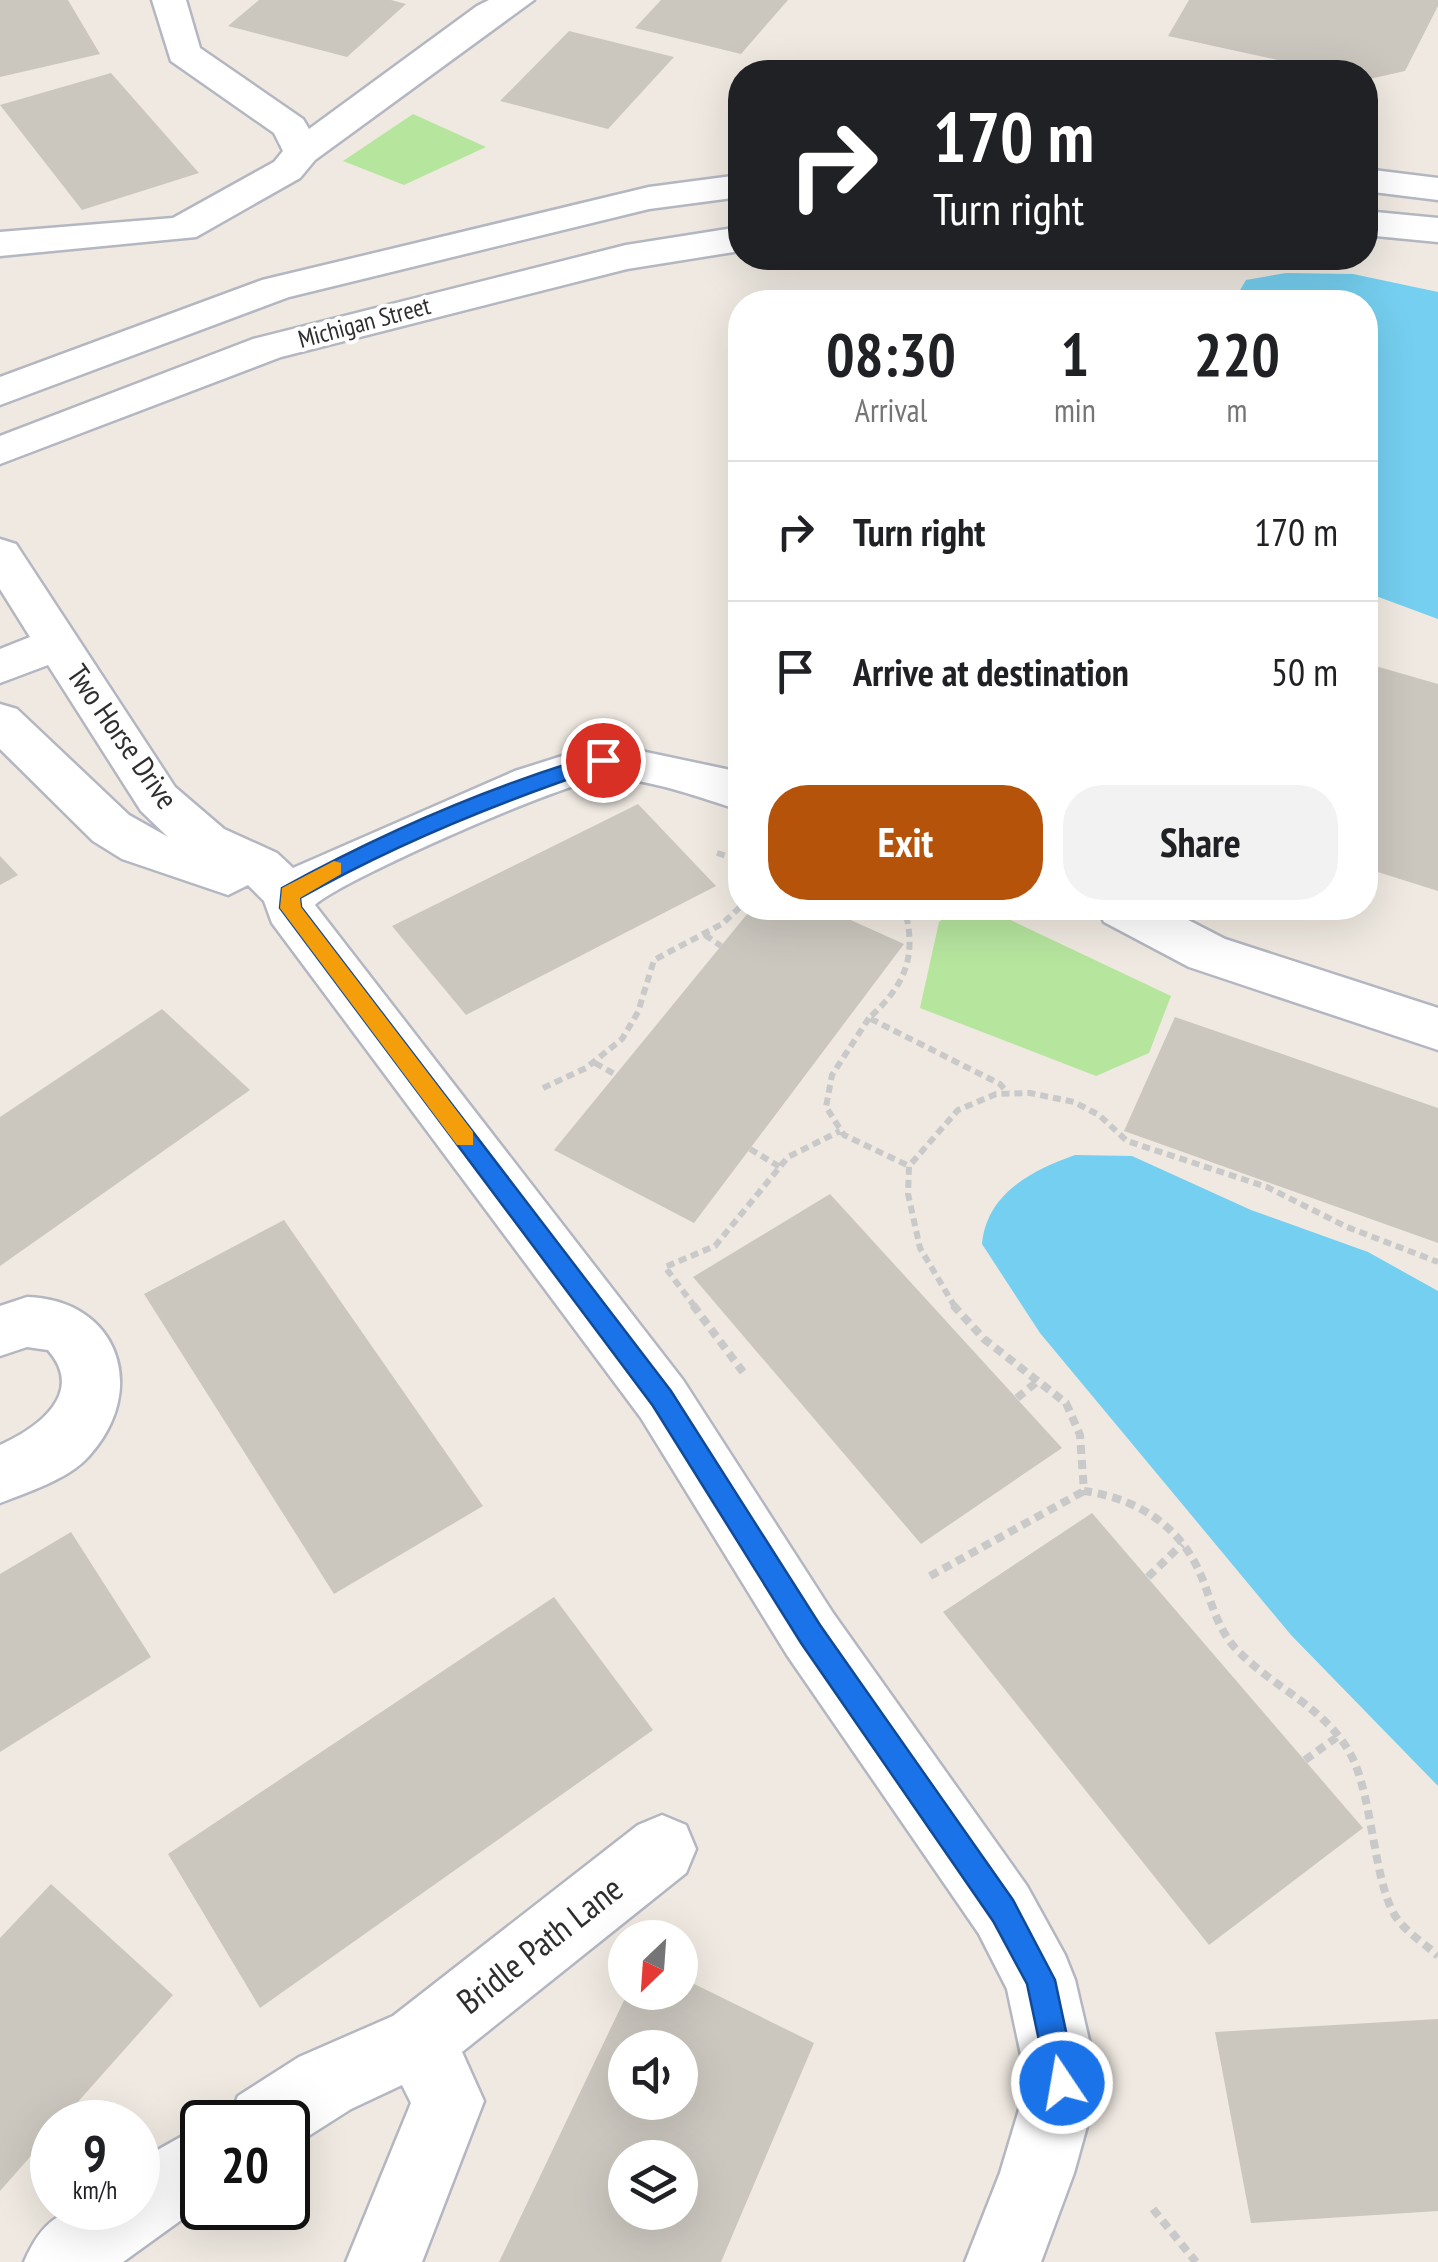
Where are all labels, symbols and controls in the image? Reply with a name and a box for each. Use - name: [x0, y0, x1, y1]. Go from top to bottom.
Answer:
- text: 170 m: [933, 91, 1094, 181]
- icon: right: [768, 100, 898, 230]
- text: Turn right: [933, 179, 1084, 237]
- street label: Michigan Street: [294, 289, 434, 355]
- text: 08:30: [826, 315, 956, 393]
- text: 1: [1061, 315, 1089, 393]
- text: 220: [1194, 315, 1280, 393]
- text: Arrival: [855, 389, 927, 431]
- text: min: [1054, 389, 1096, 431]
- text: m: [1226, 389, 1247, 431]
- icon: right: [768, 504, 823, 559]
- text: Turn right: [853, 507, 985, 556]
- text: 170 m: [1254, 507, 1338, 556]
- icon: arrive: [768, 644, 823, 699]
- text: Arrive at destination: [853, 647, 1129, 696]
- text: 50 m: [1271, 647, 1338, 696]
- street label: Two Horse Drive: [59, 656, 187, 816]
- pin: [561, 718, 646, 803]
- icon: arrive: [576, 733, 631, 788]
- button: Exit: [768, 785, 1043, 900]
- button: Share: [1063, 785, 1338, 900]
- street label: Bridle Path Lane: [447, 1865, 632, 2023]
- north arrow: [608, 1920, 698, 2010]
- map controls: [608, 1920, 698, 2230]
- button: sound: [608, 2030, 698, 2120]
- position arrow: [1010, 2031, 1114, 2135]
- speed limit sign: 20: [180, 2100, 310, 2230]
- text: 9: [83, 2120, 107, 2185]
- button: layers: [608, 2140, 698, 2230]
- text: km/h: [73, 2174, 117, 2206]

